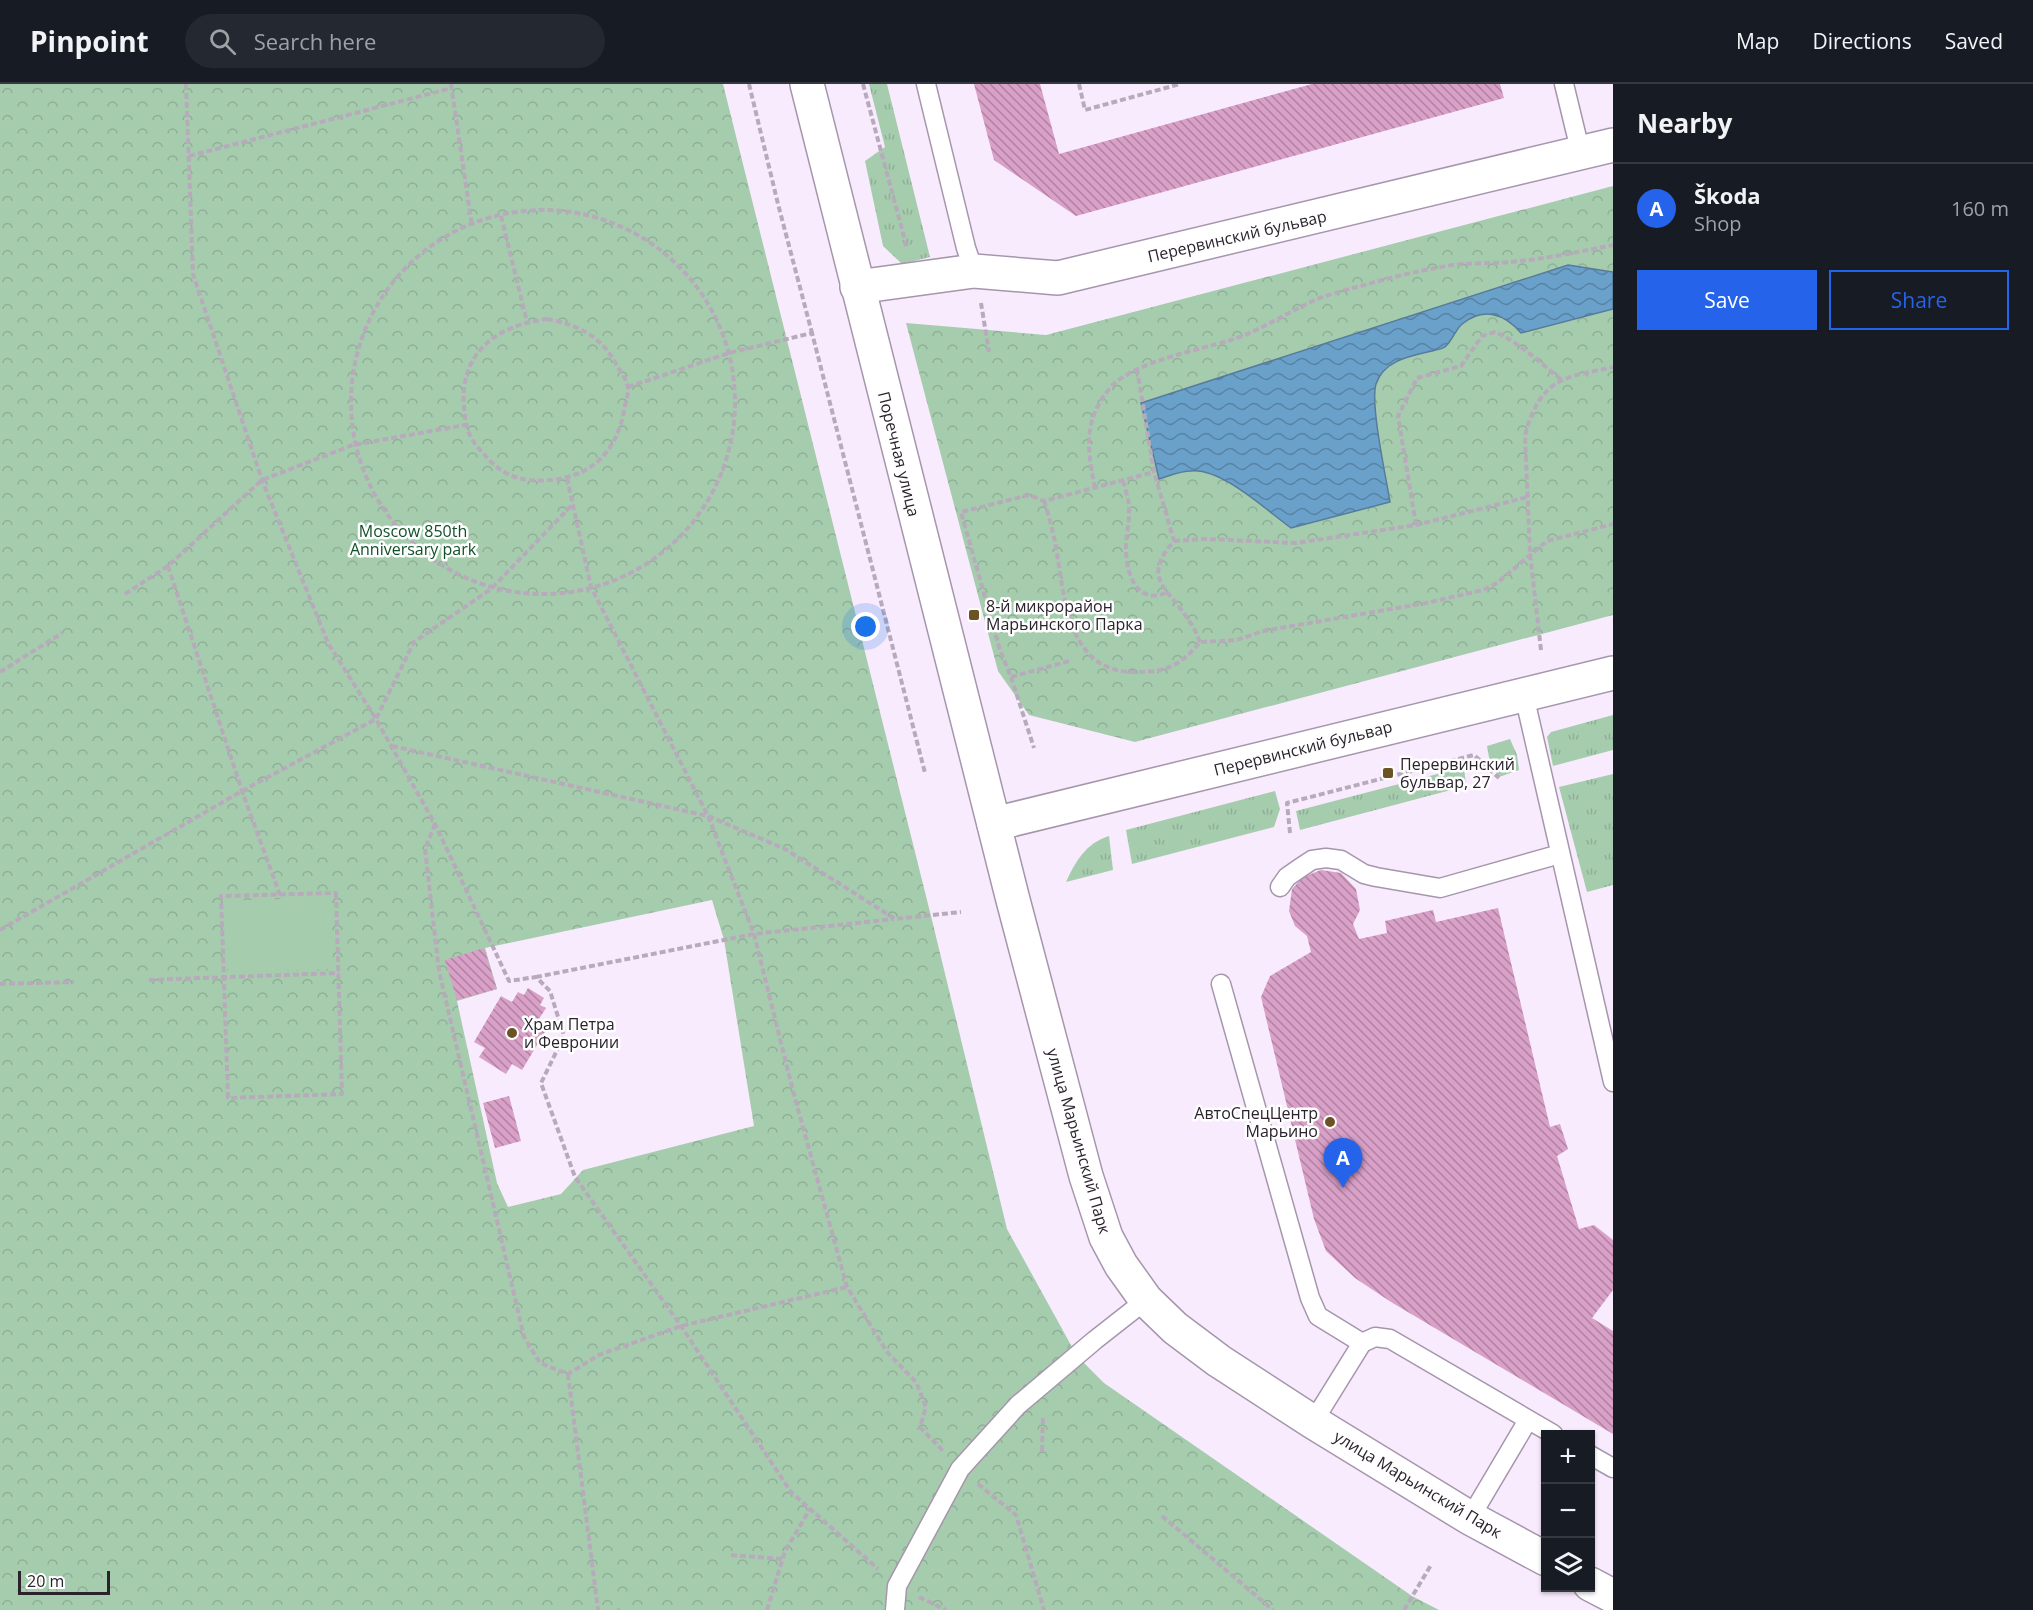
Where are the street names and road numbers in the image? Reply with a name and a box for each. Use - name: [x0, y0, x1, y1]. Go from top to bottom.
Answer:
- street label: Перервинский бульвар: [1145, 205, 1329, 267]
- street label: Поречная улица: [873, 389, 925, 519]
- street label: Перервинский бульвар: [1212, 715, 1394, 781]
- street label: улица Марьинский Парк: [1042, 1046, 1116, 1237]
- street label: улица Марьинский Парк: [1330, 1425, 1507, 1543]

